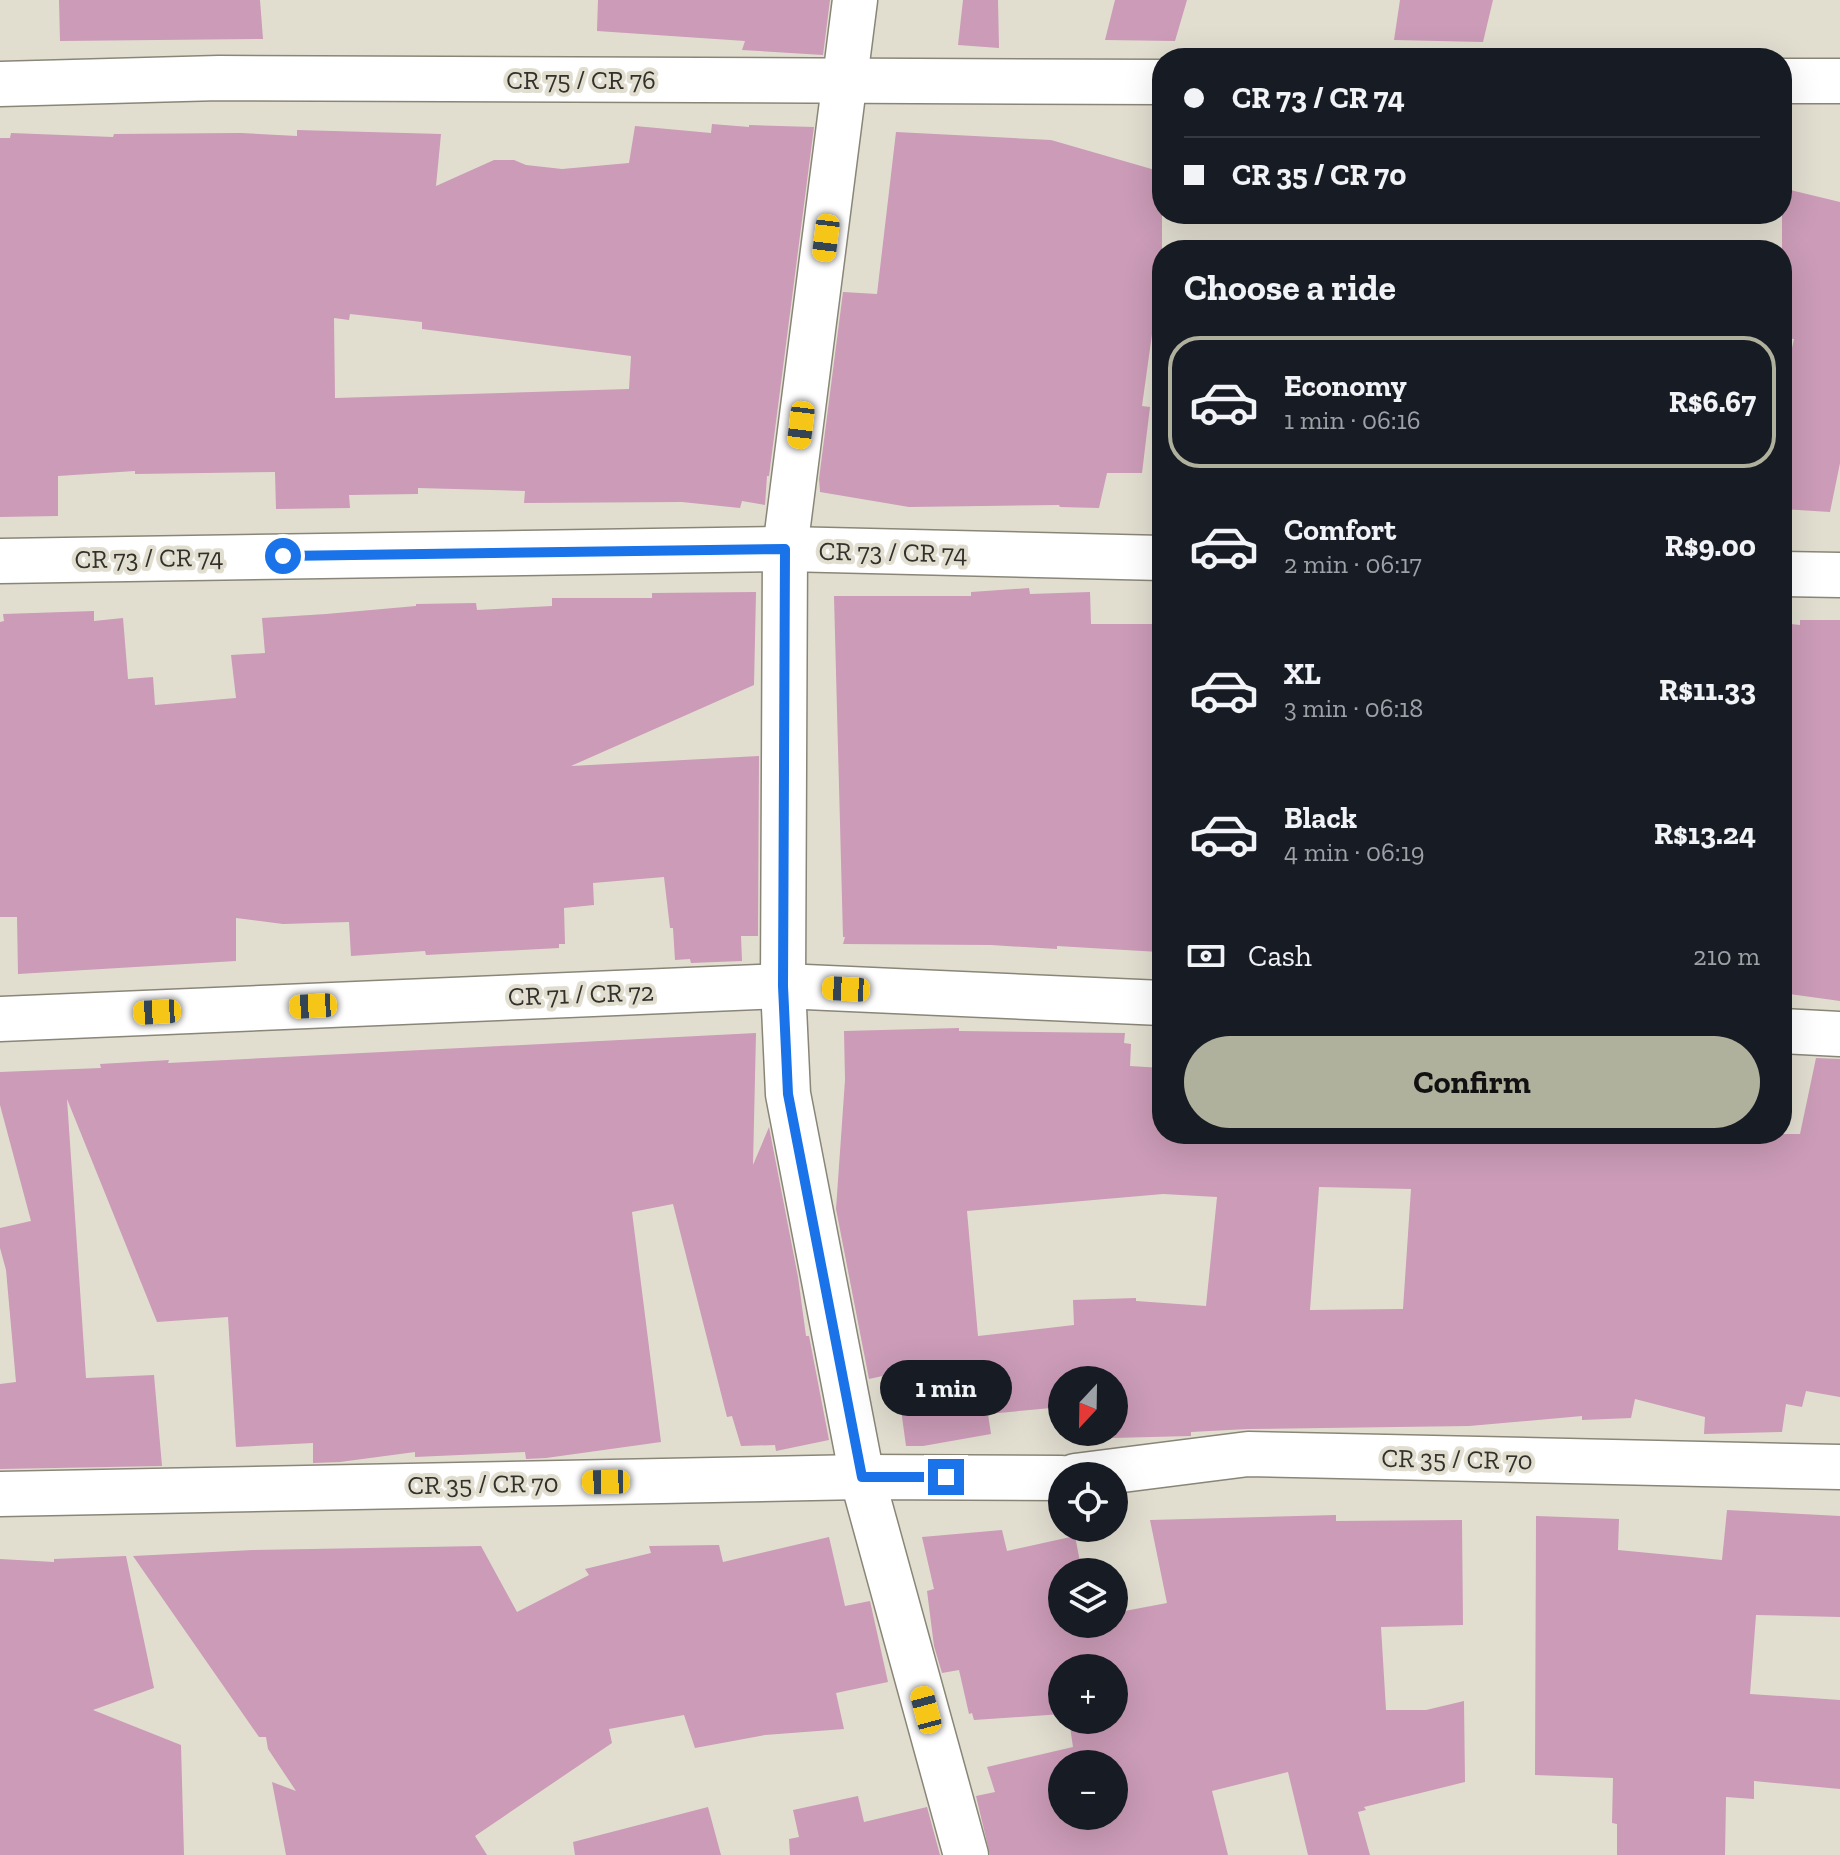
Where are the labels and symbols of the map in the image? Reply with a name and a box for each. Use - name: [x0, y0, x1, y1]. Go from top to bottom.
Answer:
- street label: CR 75 / CR 76: [506, 64, 656, 96]
- car: [811, 213, 841, 263]
- car: [786, 400, 816, 450]
- street label: CR 73 / CR 74: [818, 535, 968, 569]
- route start: [265, 538, 301, 574]
- street label: CR 73 / CR 74: [74, 541, 224, 575]
- street label: CR 71 / CR 72: [507, 975, 655, 1013]
- car: [821, 976, 871, 1002]
- car: [288, 993, 338, 1019]
- car: [132, 999, 182, 1025]
- callout: 1 min: [880, 1361, 1012, 1417]
- north arrow: [1048, 1366, 1128, 1446]
- street label: CR 35 / CR 70: [1381, 1442, 1533, 1476]
- route end: [928, 1459, 964, 1495]
- street label: CR 35 / CR 70: [407, 1467, 559, 1501]
- car: [582, 1470, 630, 1494]
- car: [908, 1684, 944, 1736]

